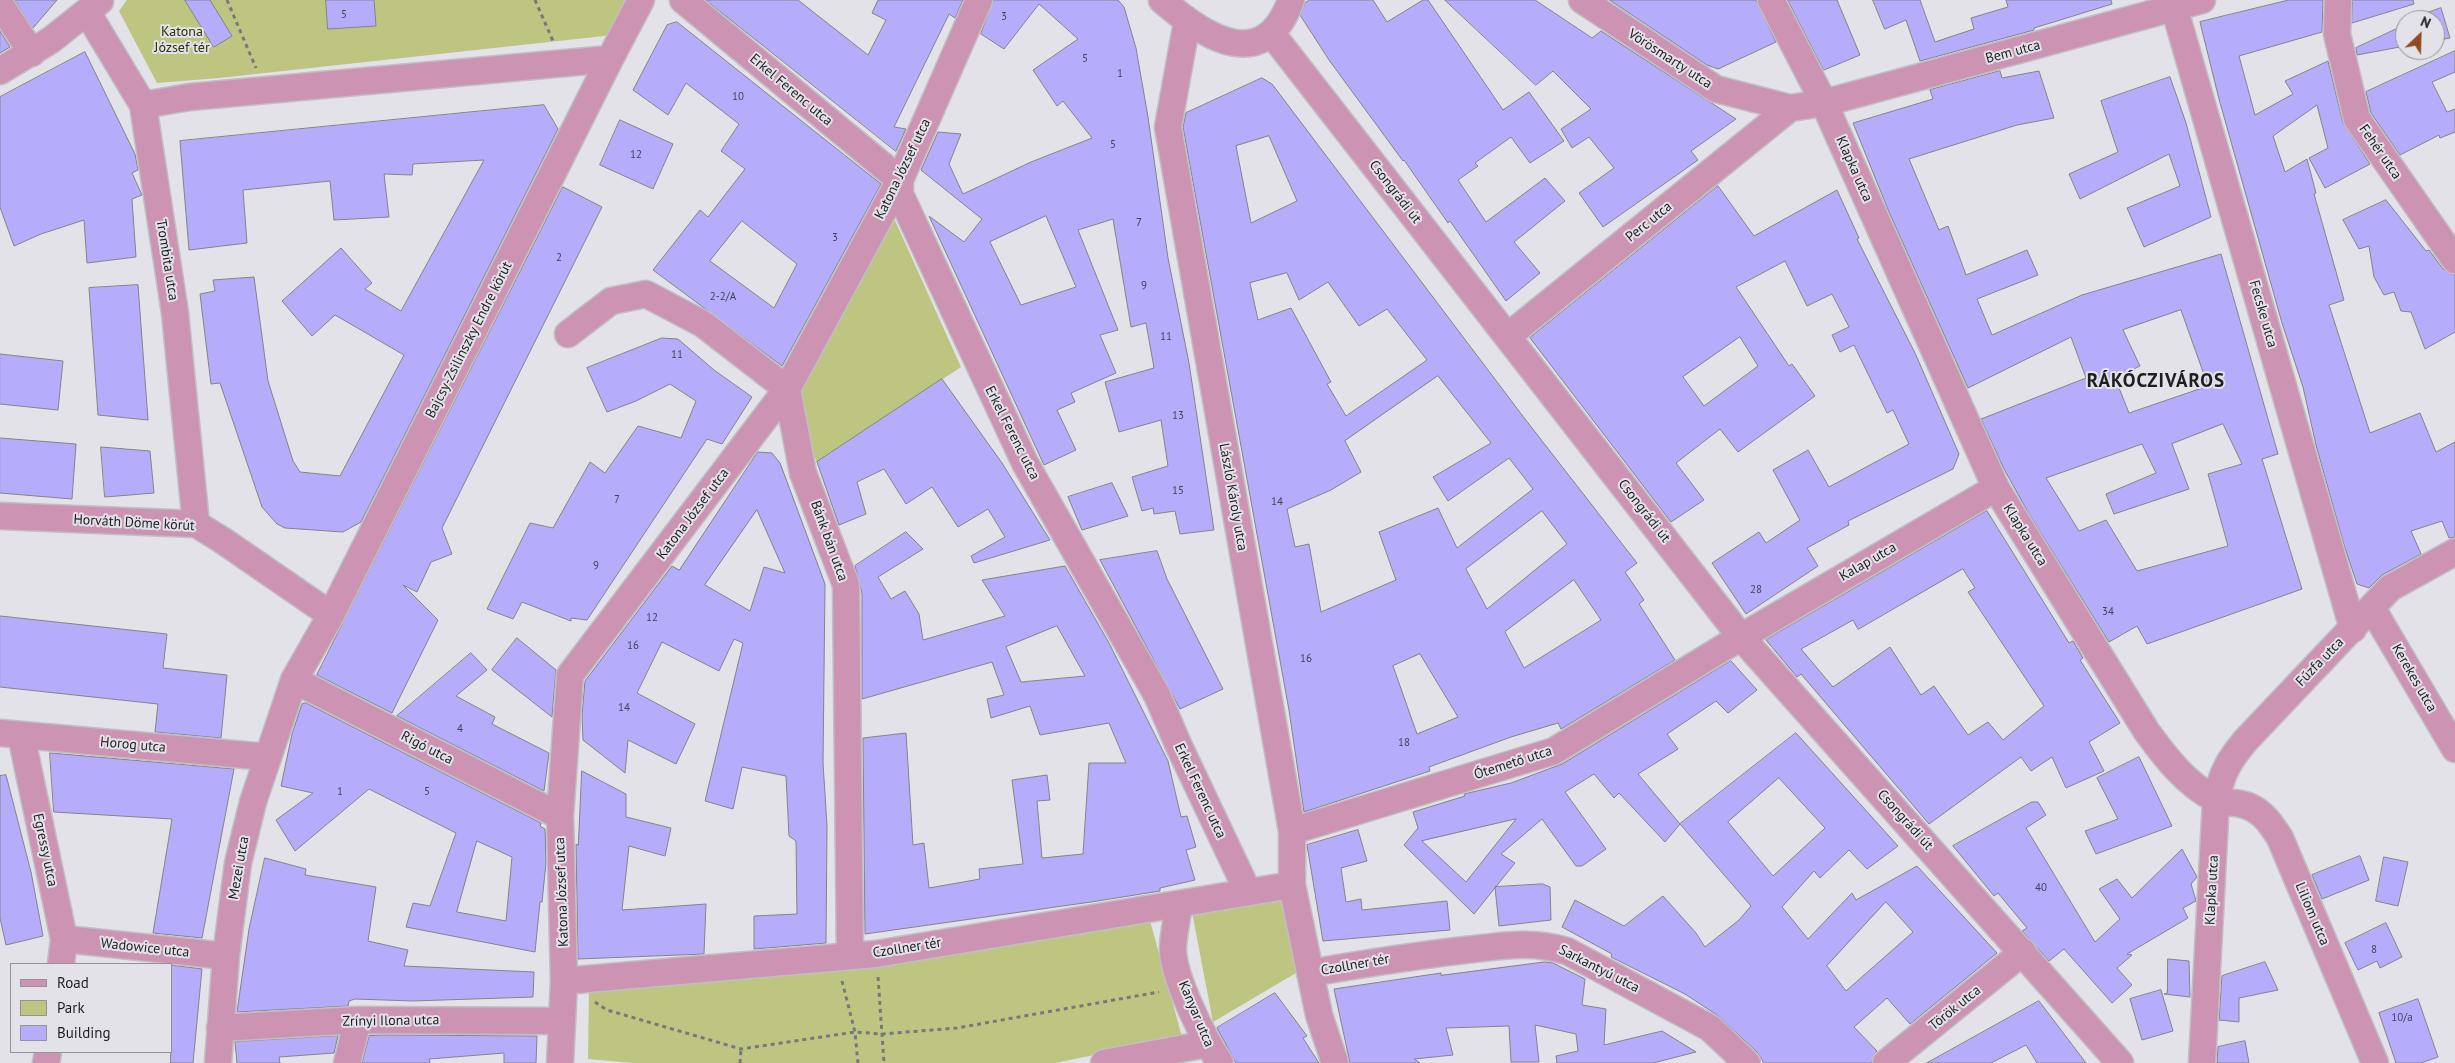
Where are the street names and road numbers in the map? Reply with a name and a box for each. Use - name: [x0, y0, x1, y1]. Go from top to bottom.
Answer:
- street label: Vörösmarty utca: [1625, 26, 1715, 92]
- street label: Bem utca: [1984, 37, 2042, 67]
- street label: Erkel Ferenc utca: [746, 50, 836, 130]
- street label: Katona József utca: [871, 116, 935, 222]
- street label: Fehér utca: [2355, 121, 2405, 183]
- street label: Klapka utca: [1832, 134, 1876, 204]
- street label: Csongrádi út: [1365, 157, 1425, 227]
- street label: Perc utca: [1622, 198, 1676, 246]
- street label: Trombita utca: [152, 218, 182, 302]
- street label: Bajcsy-Zsilinszky Endre körút: [422, 259, 516, 421]
- street label: Fecske utca: [2245, 278, 2281, 350]
- street label: Erkel Ferenc utca: [981, 383, 1043, 483]
- street label: László Károly utca: [1215, 442, 1251, 552]
- street label: Katona József utca: [653, 465, 733, 563]
- street label: Csongrádi út: [1614, 476, 1674, 546]
- street label: Bánk bán utca: [807, 498, 851, 584]
- street label: Klapka utca: [1999, 501, 2051, 569]
- street label: Horváth Döme körút: [73, 511, 195, 535]
- street label: Kalap utca: [1837, 539, 1899, 585]
- street label: Fűzfa utca: [2293, 634, 2347, 690]
- street label: Kerekes utca: [2388, 641, 2440, 715]
- street label: Rigó utca: [398, 728, 456, 768]
- street label: Horog utca: [99, 734, 167, 756]
- street label: Erkel Ferenc utca: [1171, 741, 1229, 841]
- street label: Ótemető utca: [1472, 742, 1554, 784]
- street label: Csongrádi út: [1874, 786, 1936, 854]
- street label: Egressy utca: [29, 812, 61, 888]
- street label: Mezei utca: [225, 835, 253, 901]
- street label: Katona József utca: [552, 837, 572, 947]
- street label: Klapka utca: [2202, 855, 2222, 925]
- street label: Liliom utca: [2291, 880, 2333, 948]
- street label: Czollner tér: [872, 934, 942, 962]
- street label: Wadowice utca: [100, 935, 190, 961]
- street label: Sarkantyú utca: [1556, 941, 1642, 997]
- street label: Czollner tér: [1320, 951, 1390, 979]
- street label: Kanyar utca: [1175, 978, 1217, 1050]
- street label: Török utca: [1926, 982, 1984, 1034]
- street label: Zrínyi Ilona utca: [342, 1012, 440, 1030]

